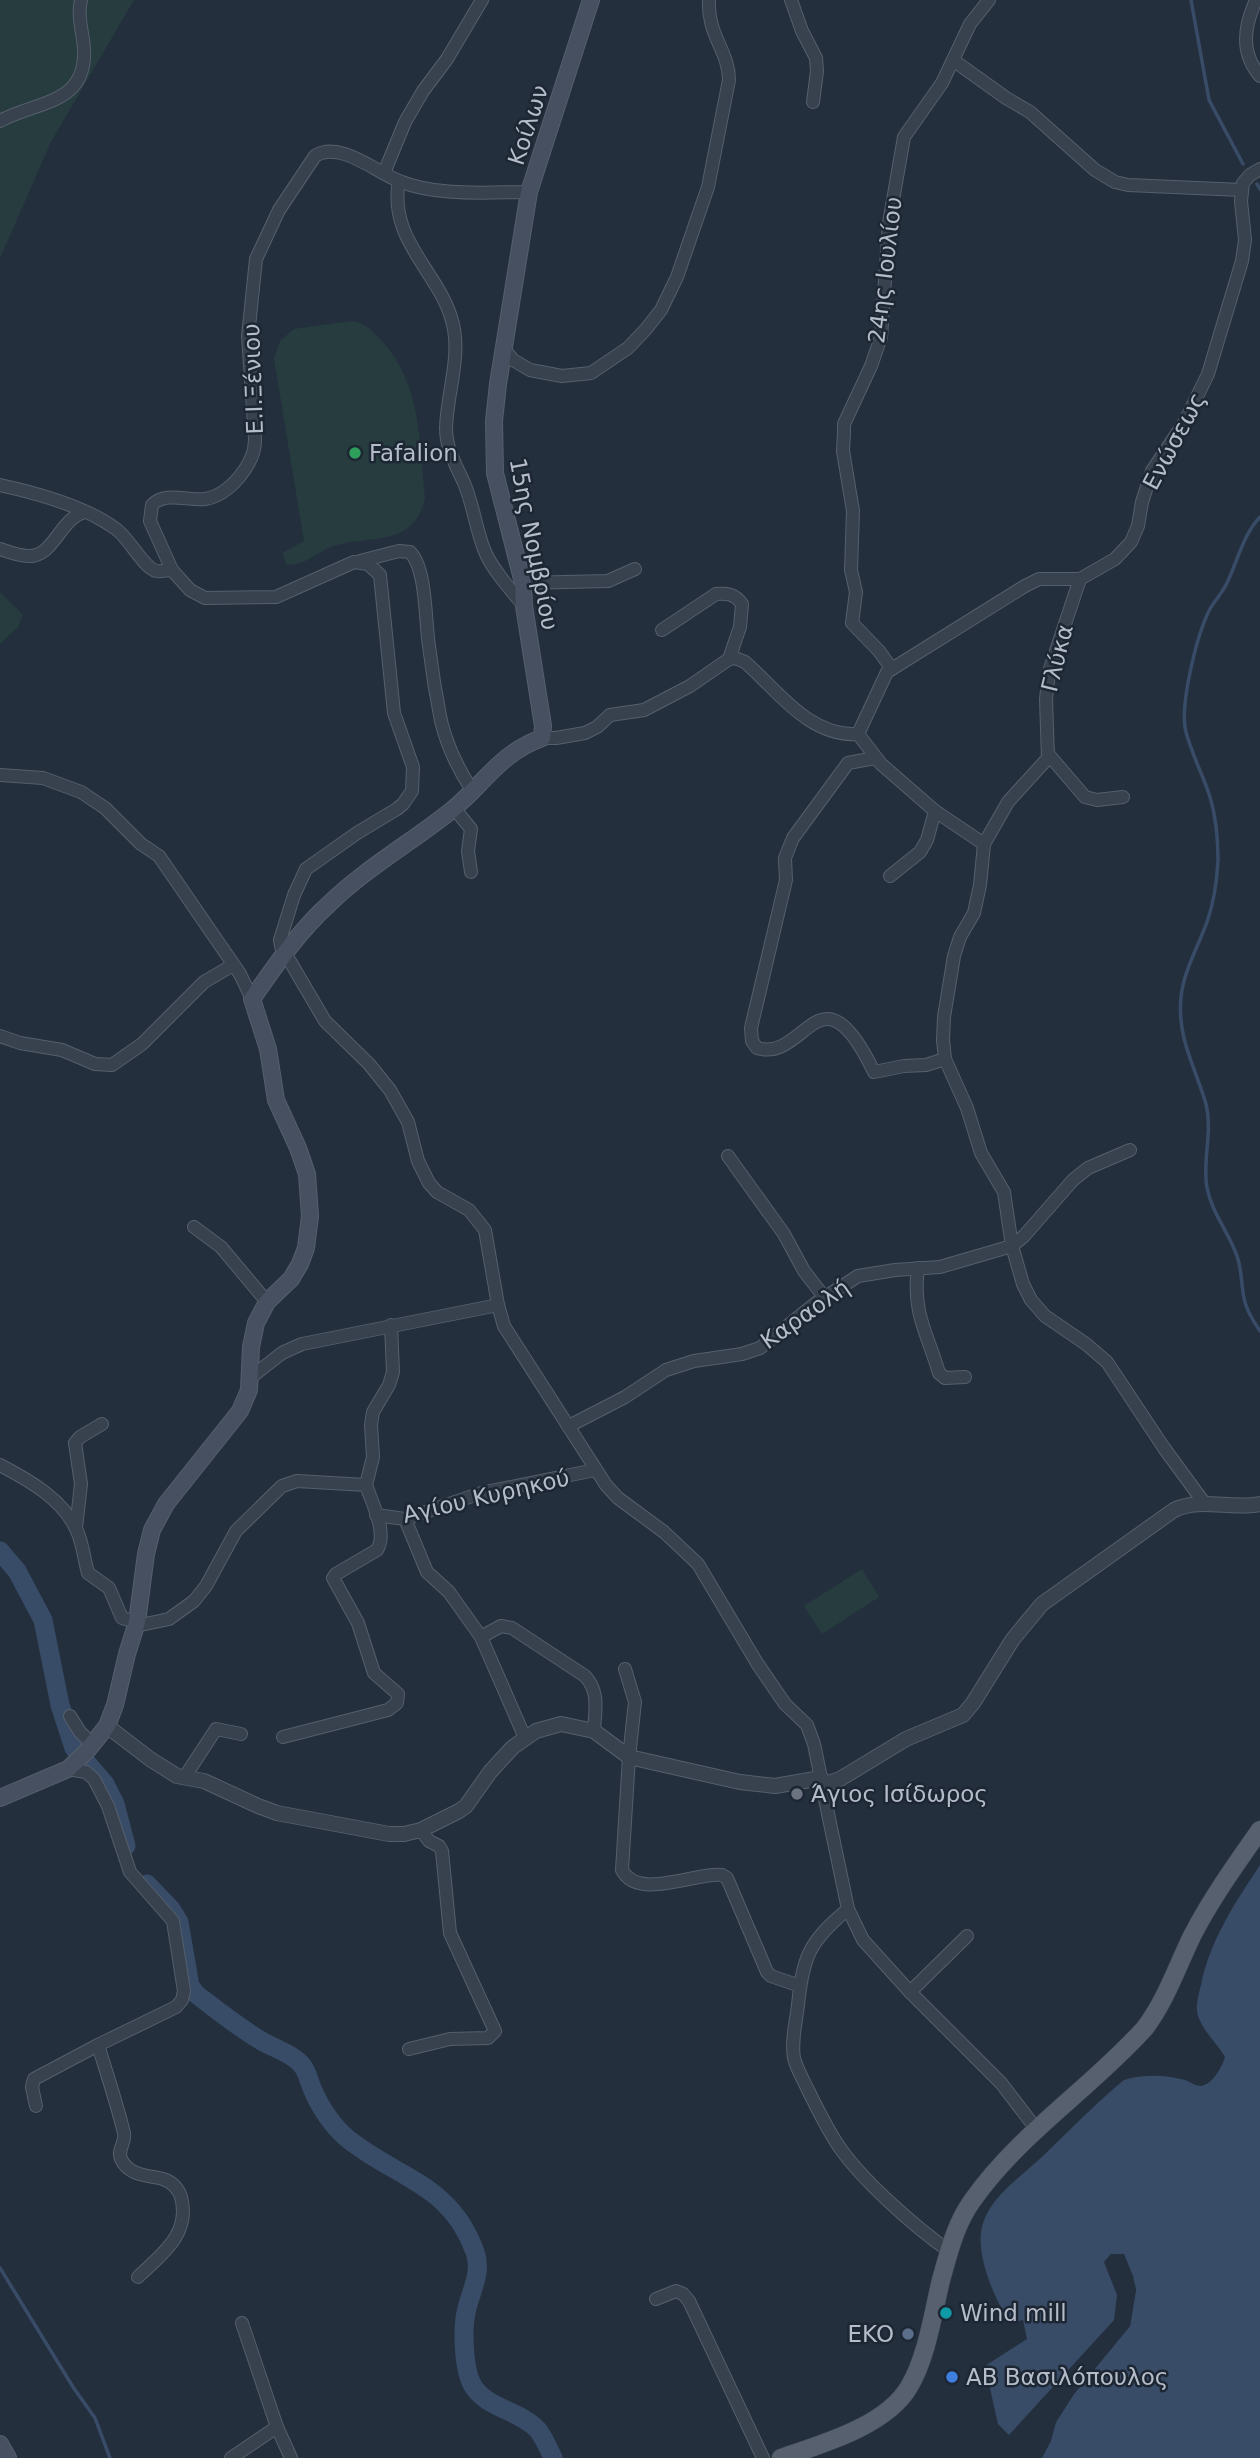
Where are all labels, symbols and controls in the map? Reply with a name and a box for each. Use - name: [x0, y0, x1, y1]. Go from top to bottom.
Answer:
- street label: Κοίλων: [503, 82, 553, 168]
- street label: 24ης Ιουλίου: [863, 195, 907, 345]
- street label: Ε.Ι.Ξένιου: [238, 323, 268, 435]
- street label: Ενώσεως: [1138, 388, 1210, 494]
- place label: Fafalion: [369, 440, 458, 466]
- marker: Fafalion: [347, 445, 363, 461]
- street label: 15ης Νομβρίου: [505, 456, 563, 632]
- street label: Γλύκα: [1036, 622, 1078, 694]
- street label: Καραολή: [756, 1274, 854, 1354]
- street label: Αγίου Κυρηκού: [400, 1464, 572, 1528]
- place label: Άγιος Ισίδωρος: [811, 1781, 988, 1807]
- marker: Άγιος Ισίδωρος: [789, 1786, 805, 1802]
- place label: Wind mill: [960, 2300, 1067, 2326]
- marker: Wind mill: [938, 2305, 954, 2321]
- place label: EKO: [848, 2321, 894, 2347]
- marker: EKO: [900, 2326, 916, 2342]
- place label: ΑΒ Βασιλόπουλος: [966, 2364, 1168, 2390]
- marker: ΑΒ Βασιλόπουλος: [944, 2369, 960, 2385]

